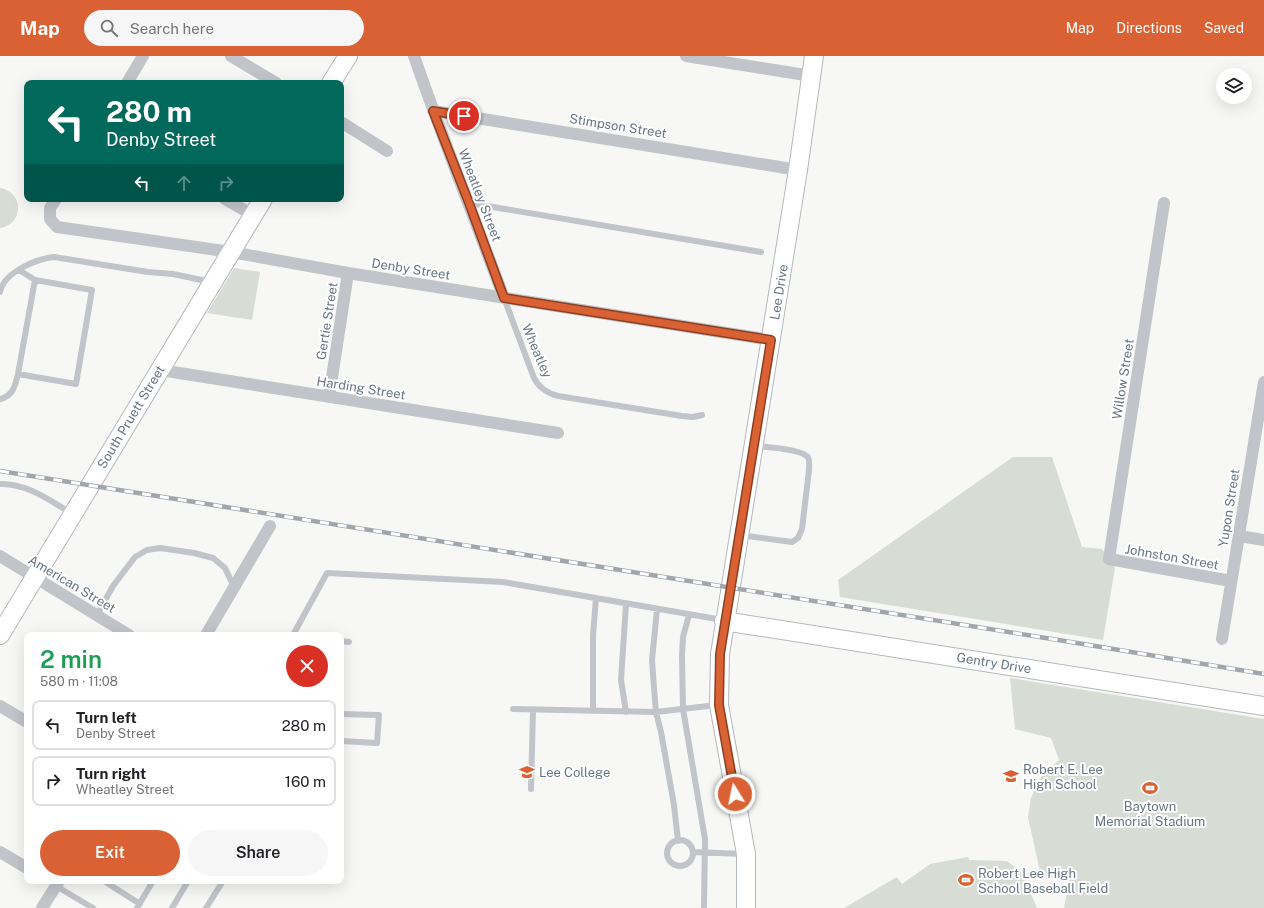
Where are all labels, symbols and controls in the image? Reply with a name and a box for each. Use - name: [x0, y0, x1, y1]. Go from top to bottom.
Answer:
- search box: [84, 10, 364, 46]
- text: Map: [20, 17, 60, 39]
- icon: search: [98, 17, 120, 39]
- text: Search here: [130, 20, 214, 37]
- text: Map: [1066, 20, 1094, 36]
- text: Directions: [1116, 20, 1182, 36]
- text: Saved: [1204, 20, 1244, 36]
- map controls: [1216, 68, 1252, 104]
- button: layers: [1216, 68, 1252, 104]
- text: 280 m: [106, 95, 192, 128]
- icon: left: [40, 96, 92, 148]
- pin: [447, 99, 481, 133]
- icon: arrive: [453, 105, 475, 127]
- street label: Stimpson Street: [568, 111, 668, 141]
- text: Denby Street: [106, 129, 216, 150]
- street label: Wheatley Street: [455, 147, 505, 243]
- icon: left: [131, 172, 153, 194]
- icon: ahead: [173, 172, 195, 194]
- icon: right: [215, 172, 237, 194]
- street label: Denby Street: [371, 255, 451, 283]
- street label: Lee Drive: [767, 263, 791, 321]
- street label: Gertie Street: [313, 281, 341, 361]
- street label: Wheatley: [519, 322, 555, 380]
- street label: Willow Street: [1109, 338, 1137, 420]
- street label: South Pruett Street: [94, 363, 168, 471]
- street label: Harding Street: [315, 374, 407, 402]
- street label: Yupon Street: [1215, 468, 1243, 548]
- street label: Johnston Street: [1124, 541, 1220, 573]
- street label: American Street: [26, 552, 118, 616]
- text: 2 min: [40, 645, 102, 673]
- button: close: [286, 645, 328, 687]
- street label: Gentry Drive: [955, 650, 1033, 676]
- text: 580 m · 11:08: [40, 674, 118, 689]
- text: Turn left: [76, 709, 137, 726]
- icon: left: [42, 714, 64, 736]
- text: 280 m: [282, 717, 326, 734]
- text: Denby Street: [76, 726, 156, 741]
- place label: Robert E. Lee High School: [1023, 762, 1103, 792]
- school or university icon: Lee College: [518, 763, 536, 781]
- text: Turn right: [76, 765, 146, 782]
- place label: Lee College: [539, 765, 610, 780]
- school or university icon: Robert E. Lee High School: [1002, 767, 1020, 785]
- icon: right: [42, 770, 64, 792]
- text: 160 m: [285, 773, 326, 790]
- position arrow: [714, 773, 756, 815]
- sports icon: Baytown Memorial Stadium: [1141, 779, 1159, 797]
- text: Wheatley Street: [76, 782, 174, 797]
- place label: Baytown Memorial Stadium: [1095, 799, 1205, 829]
- button: Exit: [40, 830, 180, 876]
- button: Share: [188, 830, 328, 876]
- place label: Robert Lee High School Baseball Field: [978, 866, 1108, 896]
- sports icon: Robert Lee High School Baseball Field: [957, 871, 975, 889]

